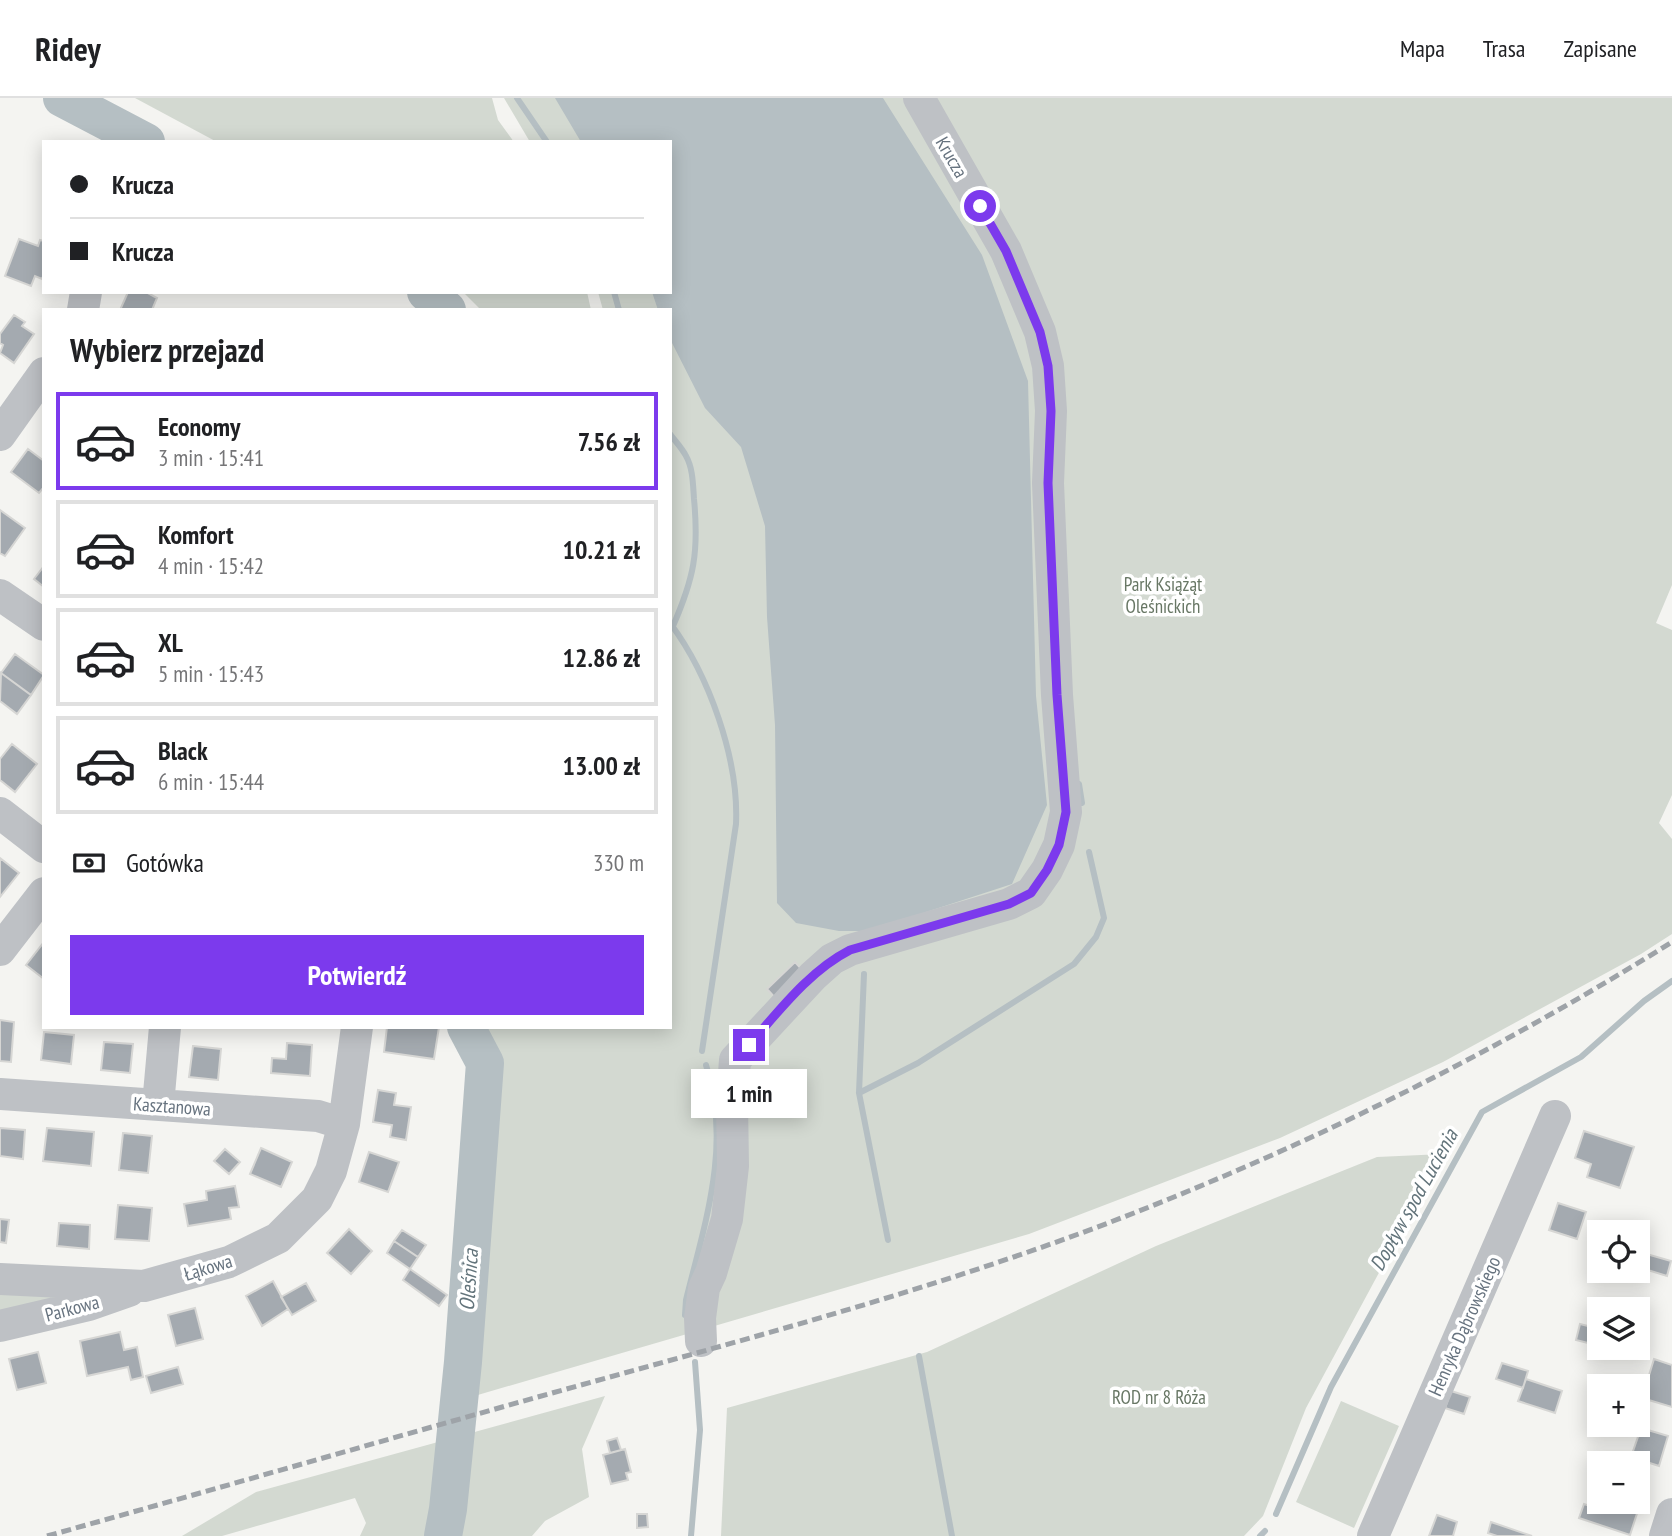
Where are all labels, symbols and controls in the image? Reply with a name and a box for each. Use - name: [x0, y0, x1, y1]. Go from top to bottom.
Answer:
- text: Ridey: [35, 27, 101, 70]
- text: Mapa: [1400, 33, 1445, 64]
- text: Trasa: [1483, 33, 1525, 64]
- text: Zapisane: [1563, 33, 1637, 64]
- street label: Krucza: [931, 132, 973, 182]
- text: Krucza: [112, 168, 174, 201]
- route start: [964, 190, 996, 222]
- text: Krucza: [112, 235, 174, 268]
- text: Wybierz przejazd: [70, 329, 264, 371]
- icon: car: [74, 410, 137, 473]
- text: Economy: [158, 410, 240, 443]
- text: 7.56 zł: [578, 425, 640, 458]
- text: 3 min · 15:41: [158, 443, 264, 472]
- icon: car: [74, 518, 137, 581]
- text: Komfort: [158, 518, 234, 551]
- text: 10.21 zł: [563, 533, 640, 566]
- text: 4 min · 15:42: [158, 551, 264, 580]
- park label: Park Książąt Oleśnickich: [1124, 572, 1203, 618]
- icon: car: [74, 626, 137, 689]
- text: XL: [158, 626, 183, 659]
- text: 12.86 zł: [563, 641, 640, 674]
- text: 5 min · 15:43: [158, 659, 264, 688]
- icon: car: [74, 734, 137, 797]
- text: Black: [158, 734, 208, 767]
- text: 13.00 zł: [563, 749, 640, 782]
- text: 6 min · 15:44: [158, 767, 264, 796]
- icon: cash: [70, 844, 108, 882]
- text: Gotówka: [126, 846, 204, 879]
- text: 330 m: [593, 848, 644, 877]
- button: Potwierdź: [70, 935, 644, 1015]
- route end: [733, 1029, 765, 1061]
- callout: 1 min: [691, 1070, 807, 1118]
- text: 1 min: [726, 1079, 772, 1108]
- street label: Kasztanowa: [132, 1091, 212, 1121]
- water label: Dopływ spod Lucienia: [1363, 1123, 1464, 1275]
- map controls: [1587, 1220, 1650, 1514]
- button: locate: [1587, 1220, 1650, 1283]
- water label: Oleśnica: [453, 1247, 484, 1312]
- street label: Łąkowa: [181, 1248, 235, 1286]
- street label: Henryka Dąbrowskiego: [1423, 1253, 1505, 1399]
- street label: Parkowa: [42, 1289, 102, 1327]
- button: layers: [1587, 1297, 1650, 1360]
- button: +: [1587, 1374, 1650, 1437]
- park label: ROD nr 8 Róża: [1112, 1385, 1206, 1409]
- button: −: [1587, 1451, 1650, 1514]

